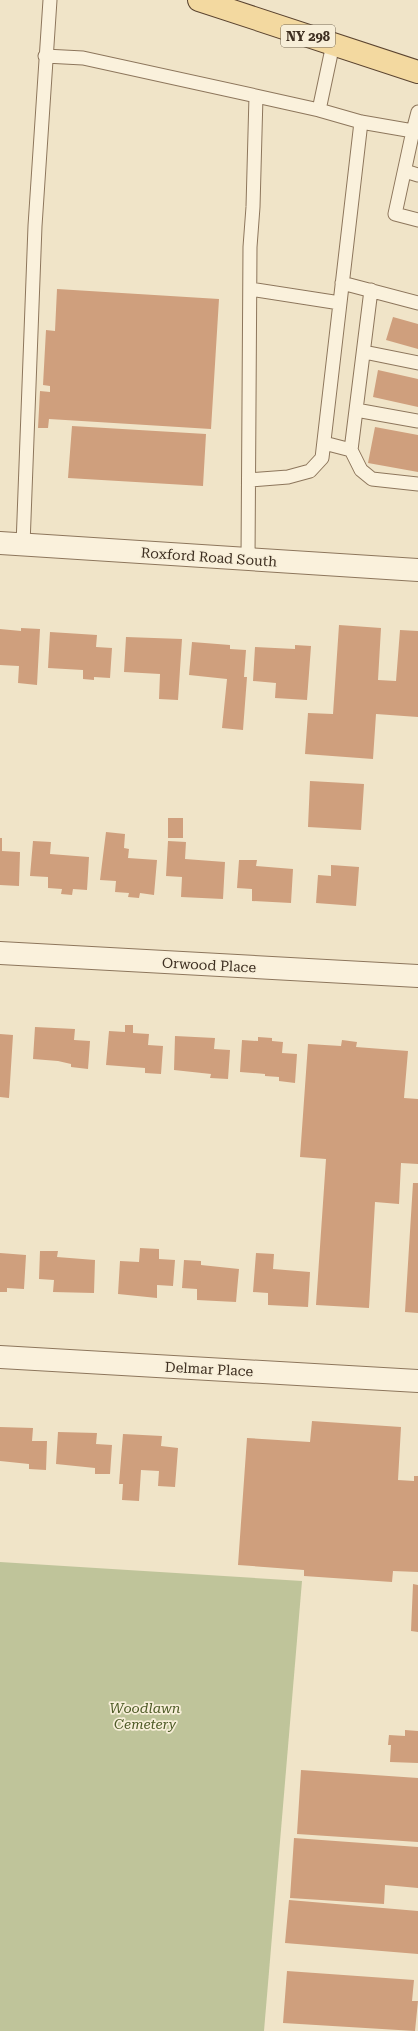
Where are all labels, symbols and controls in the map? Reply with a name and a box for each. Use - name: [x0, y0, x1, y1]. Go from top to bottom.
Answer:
- road number: NY 298: [281, 25, 335, 47]
- street label: Roxford Road South: [140, 544, 278, 570]
- street label: Orwood Place: [161, 955, 257, 975]
- street label: Delmar Place: [164, 1359, 254, 1379]
- park label: Woodlawn Cemetery: [110, 1700, 181, 1732]

